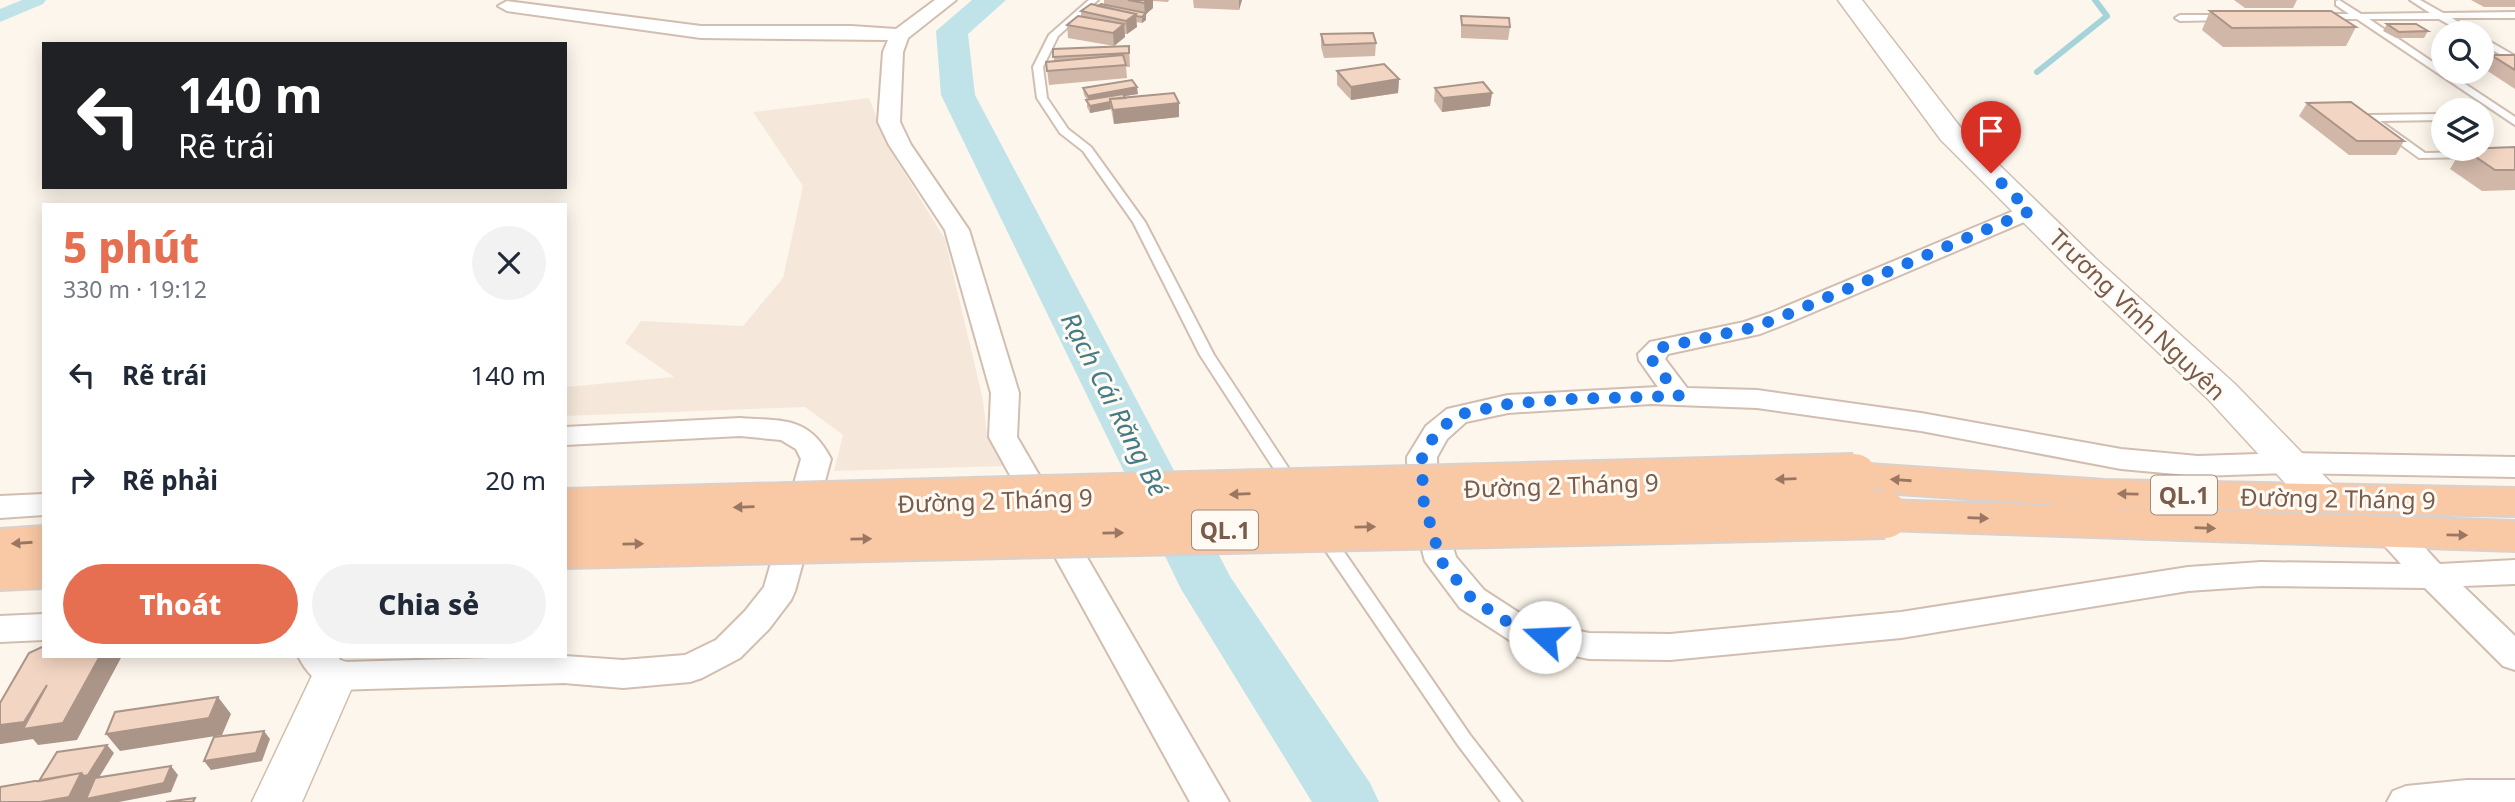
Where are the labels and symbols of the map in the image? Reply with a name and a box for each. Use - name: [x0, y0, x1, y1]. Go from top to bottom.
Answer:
- pin: [1961, 101, 2021, 173]
- street label: Trương Vĩnh Nguyên: [2042, 221, 2234, 407]
- water label: Rạch Cái Răng Bé: [1053, 306, 1177, 502]
- street label: Đường 2 Tháng 9: [1463, 465, 1659, 505]
- one-way arrow: [1775, 474, 1797, 485]
- one-way arrow: [1890, 475, 1912, 486]
- road number: QL.1: [2151, 475, 2217, 514]
- street label: Đường 2 Tháng 9: [897, 480, 1093, 520]
- street label: Đường 2 Tháng 9: [2240, 480, 2436, 516]
- one-way arrow: [1229, 488, 1251, 499]
- one-way arrow: [2117, 489, 2139, 500]
- one-way arrow: [732, 501, 754, 513]
- road number: QL.1: [1192, 510, 1258, 550]
- one-way arrow: [1967, 513, 1989, 524]
- one-way arrow: [1354, 521, 1376, 533]
- one-way arrow: [2195, 522, 2217, 533]
- one-way arrow: [1102, 527, 1124, 539]
- one-way arrow: [2446, 529, 2468, 540]
- one-way arrow: [850, 533, 872, 544]
- one-way arrow: [11, 538, 33, 549]
- one-way arrow: [623, 538, 645, 549]
- position arrow: [1508, 600, 1582, 674]

